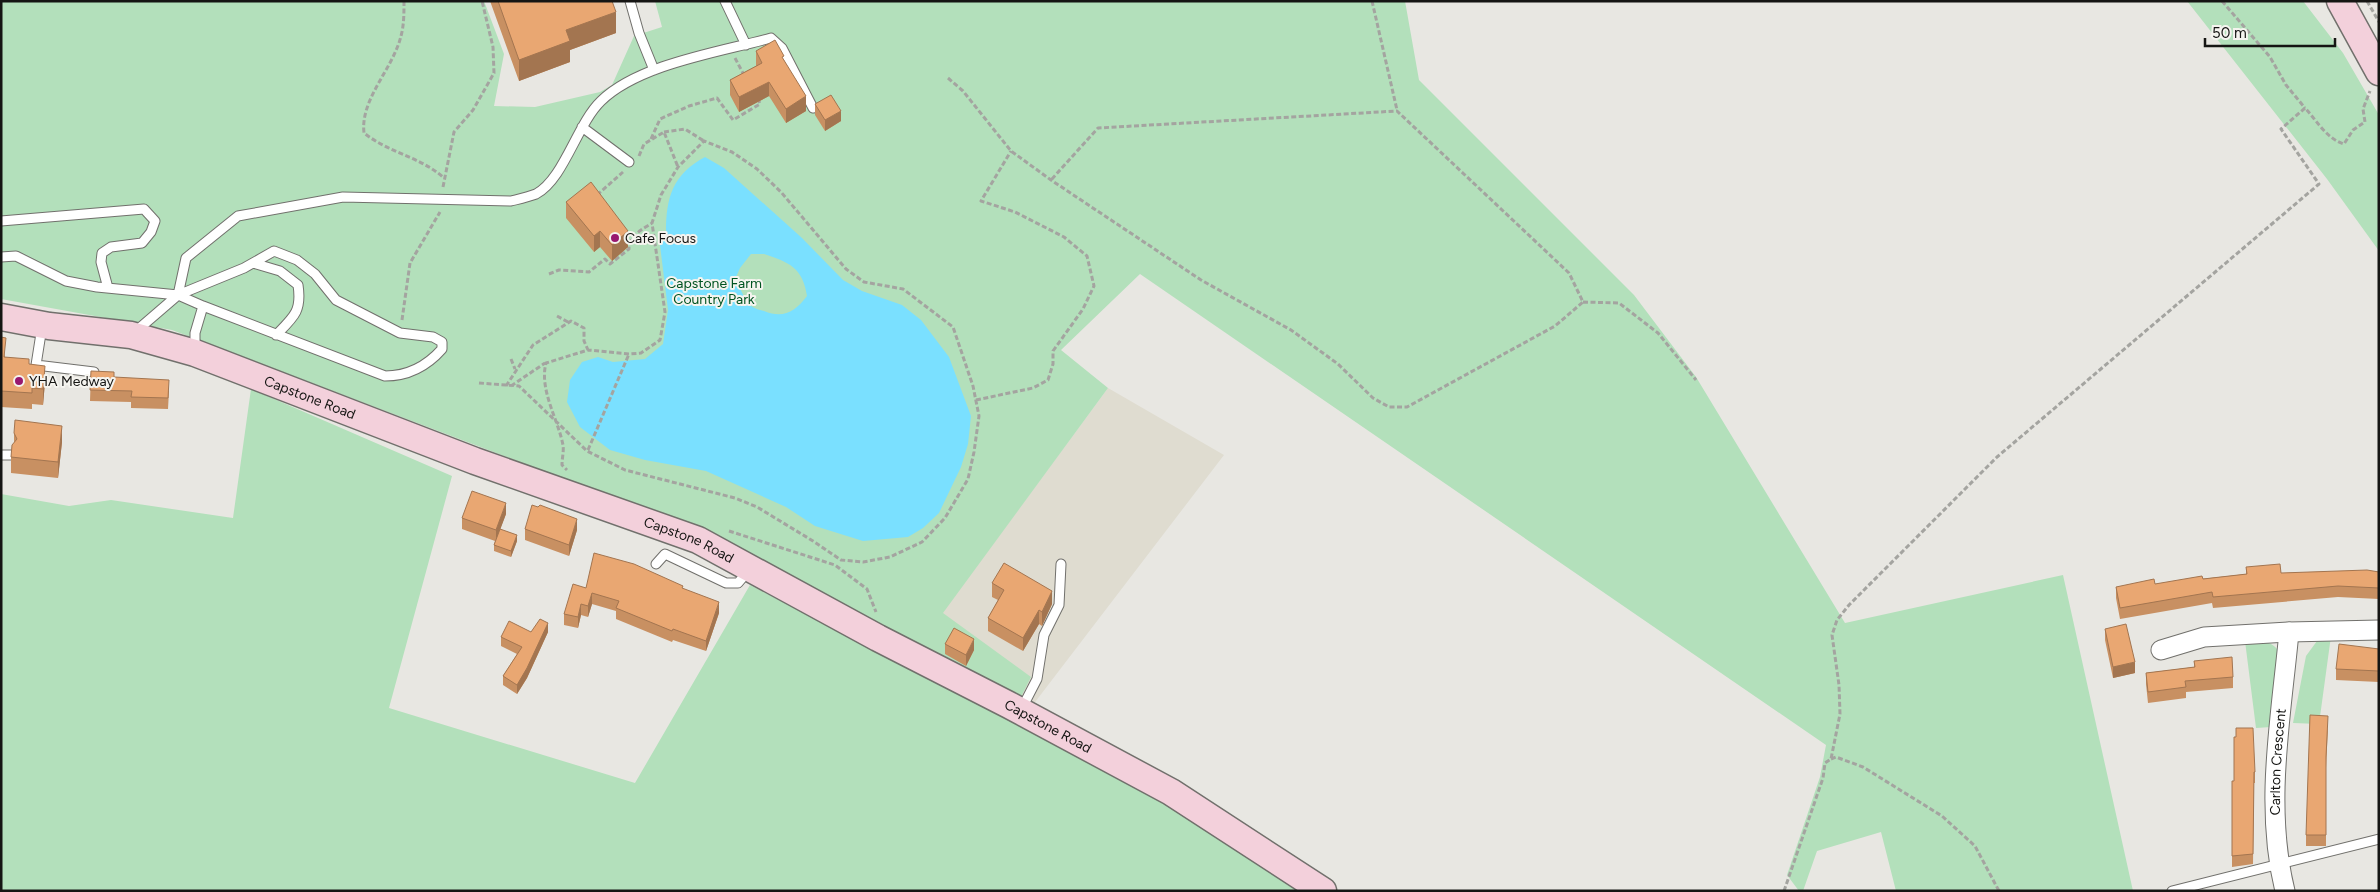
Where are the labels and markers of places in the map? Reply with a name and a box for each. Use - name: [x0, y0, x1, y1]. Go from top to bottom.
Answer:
- place label: Cafe Focus: [625, 230, 696, 247]
- marker: Cafe Focus: [609, 232, 621, 244]
- place label: YHA Medway: [29, 373, 114, 390]
- marker: YHA Medway: [13, 375, 25, 387]

